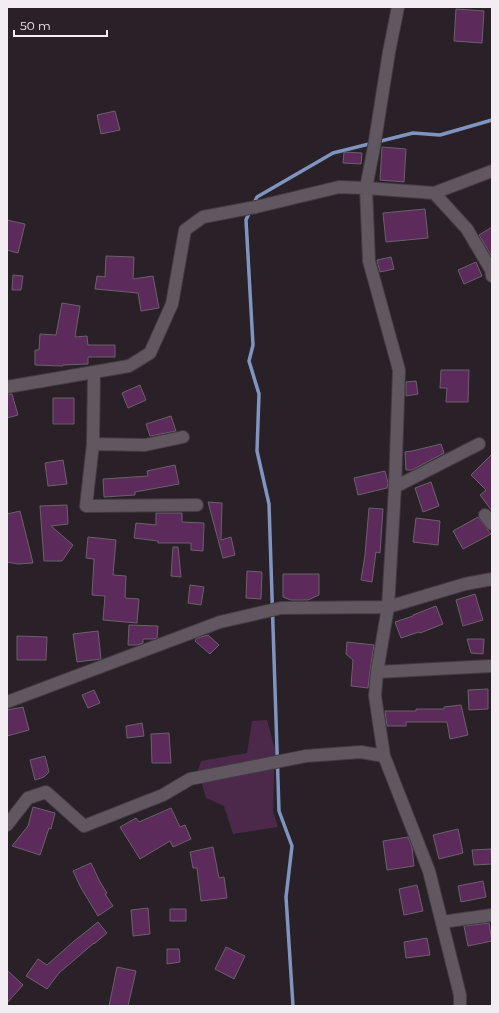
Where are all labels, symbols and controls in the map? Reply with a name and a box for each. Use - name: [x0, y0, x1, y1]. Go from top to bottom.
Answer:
- scale bar: [14, 12, 107, 38]
- text: 50 m: [20, 18, 51, 33]

